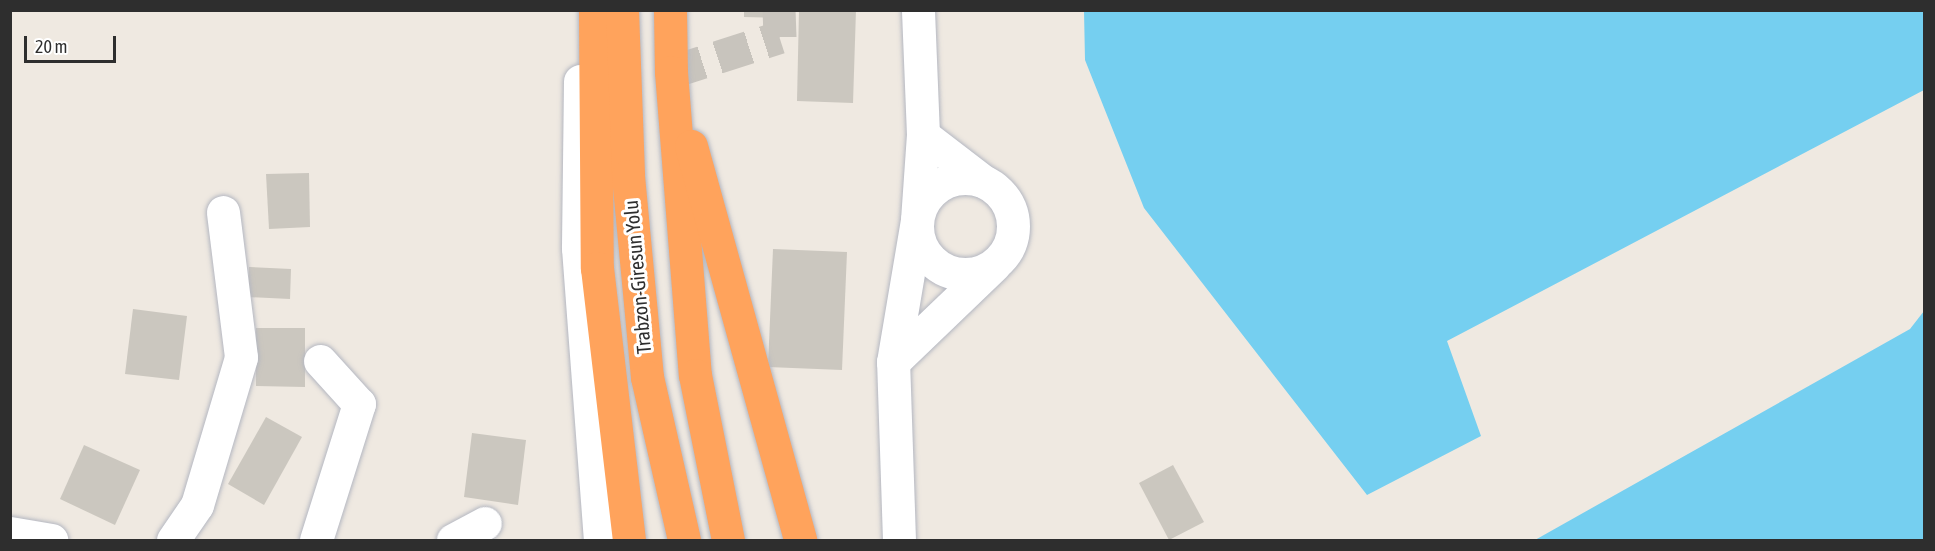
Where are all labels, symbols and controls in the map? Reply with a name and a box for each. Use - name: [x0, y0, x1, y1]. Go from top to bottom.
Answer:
- scale bar: [27, 24, 118, 62]
- text: 20 m: [35, 36, 67, 57]
- street label: Trabzon-Giresun Yolu: [618, 199, 656, 355]

